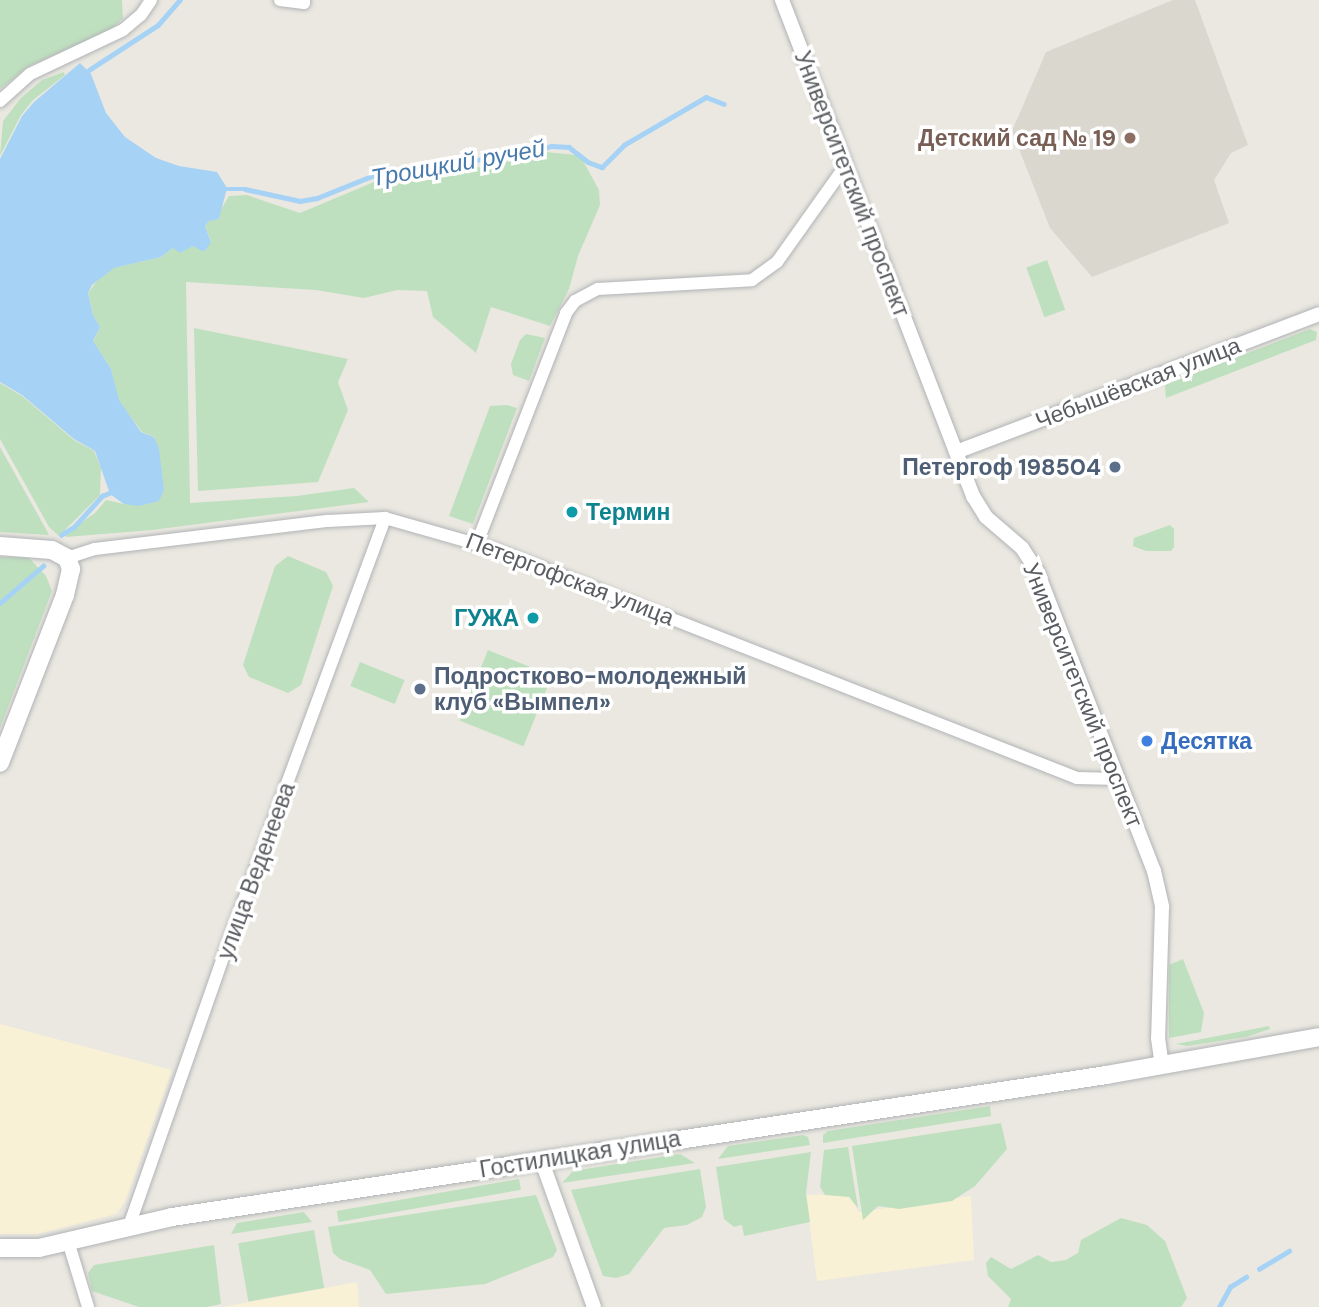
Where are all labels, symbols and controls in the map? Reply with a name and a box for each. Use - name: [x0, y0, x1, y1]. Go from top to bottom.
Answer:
- street label: Университетский проспект: [788, 47, 916, 321]
- place label: Детский сад № 19: [918, 124, 1116, 152]
- marker: Детский сад № 19: [1122, 130, 1138, 146]
- water label: Троицкий ручей: [369, 134, 547, 192]
- street label: Чебышёвская улица: [1032, 331, 1244, 435]
- place label: Петергоф 198504: [902, 453, 1101, 481]
- marker: Петергоф 198504: [1107, 459, 1123, 475]
- place label: Термин: [586, 498, 670, 526]
- marker: Термин: [564, 504, 580, 520]
- street label: Петергофская улица: [462, 527, 678, 631]
- street label: Университетский проспект: [1017, 559, 1149, 831]
- place label: ГУЖА: [454, 604, 519, 632]
- marker: ГУЖА: [525, 610, 541, 626]
- place label: Подростково-молодежный клуб «Вымпел»: [434, 662, 746, 716]
- marker: Подростково-молодежный клуб «Вымпел»: [412, 681, 428, 697]
- place label: Десятка: [1161, 727, 1252, 755]
- marker: Десятка: [1139, 733, 1155, 749]
- street label: улица Веденеева: [211, 779, 301, 963]
- street label: Гостилицкая улица: [477, 1124, 683, 1184]

